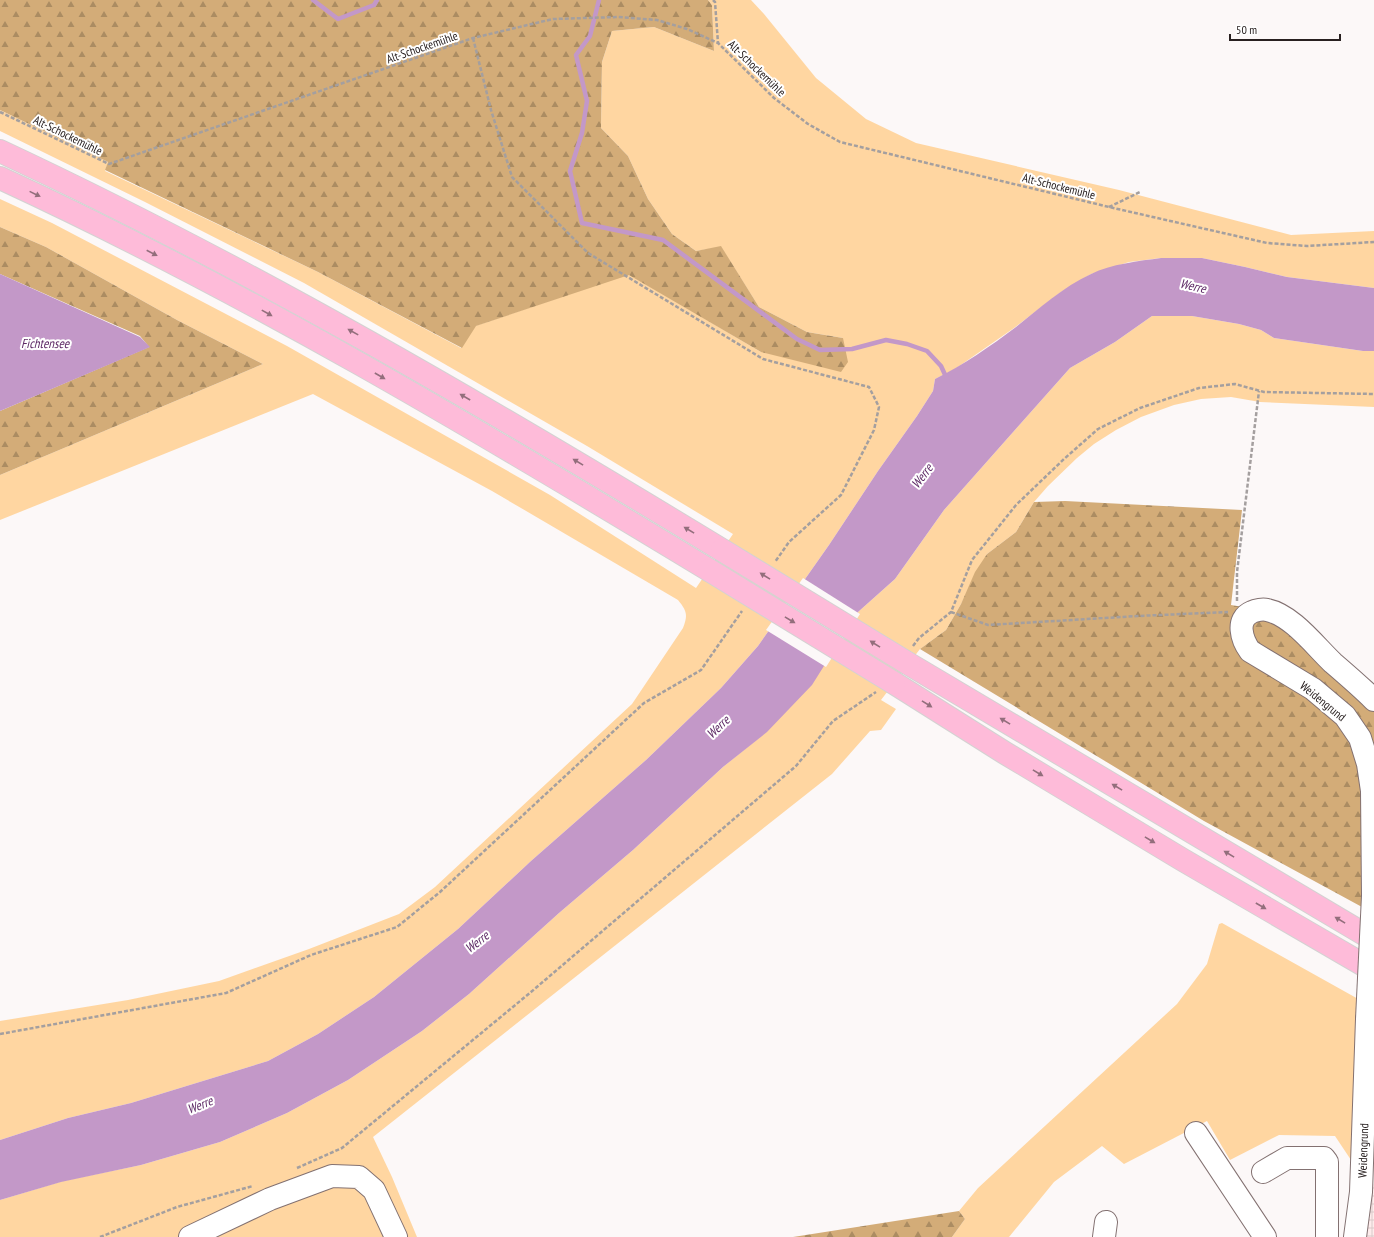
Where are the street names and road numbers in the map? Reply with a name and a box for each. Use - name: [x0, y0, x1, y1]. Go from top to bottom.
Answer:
- street label: Alt-Schockemühle: [384, 28, 460, 66]
- street label: Alt-Schockemühle: [725, 37, 789, 99]
- street label: Alt-Schockemühle: [31, 112, 105, 158]
- street label: Alt-Schockemühle: [1021, 170, 1097, 202]
- street label: Weidengrund: [1297, 678, 1349, 724]
- street label: Weidengrund: [1354, 1123, 1371, 1178]

